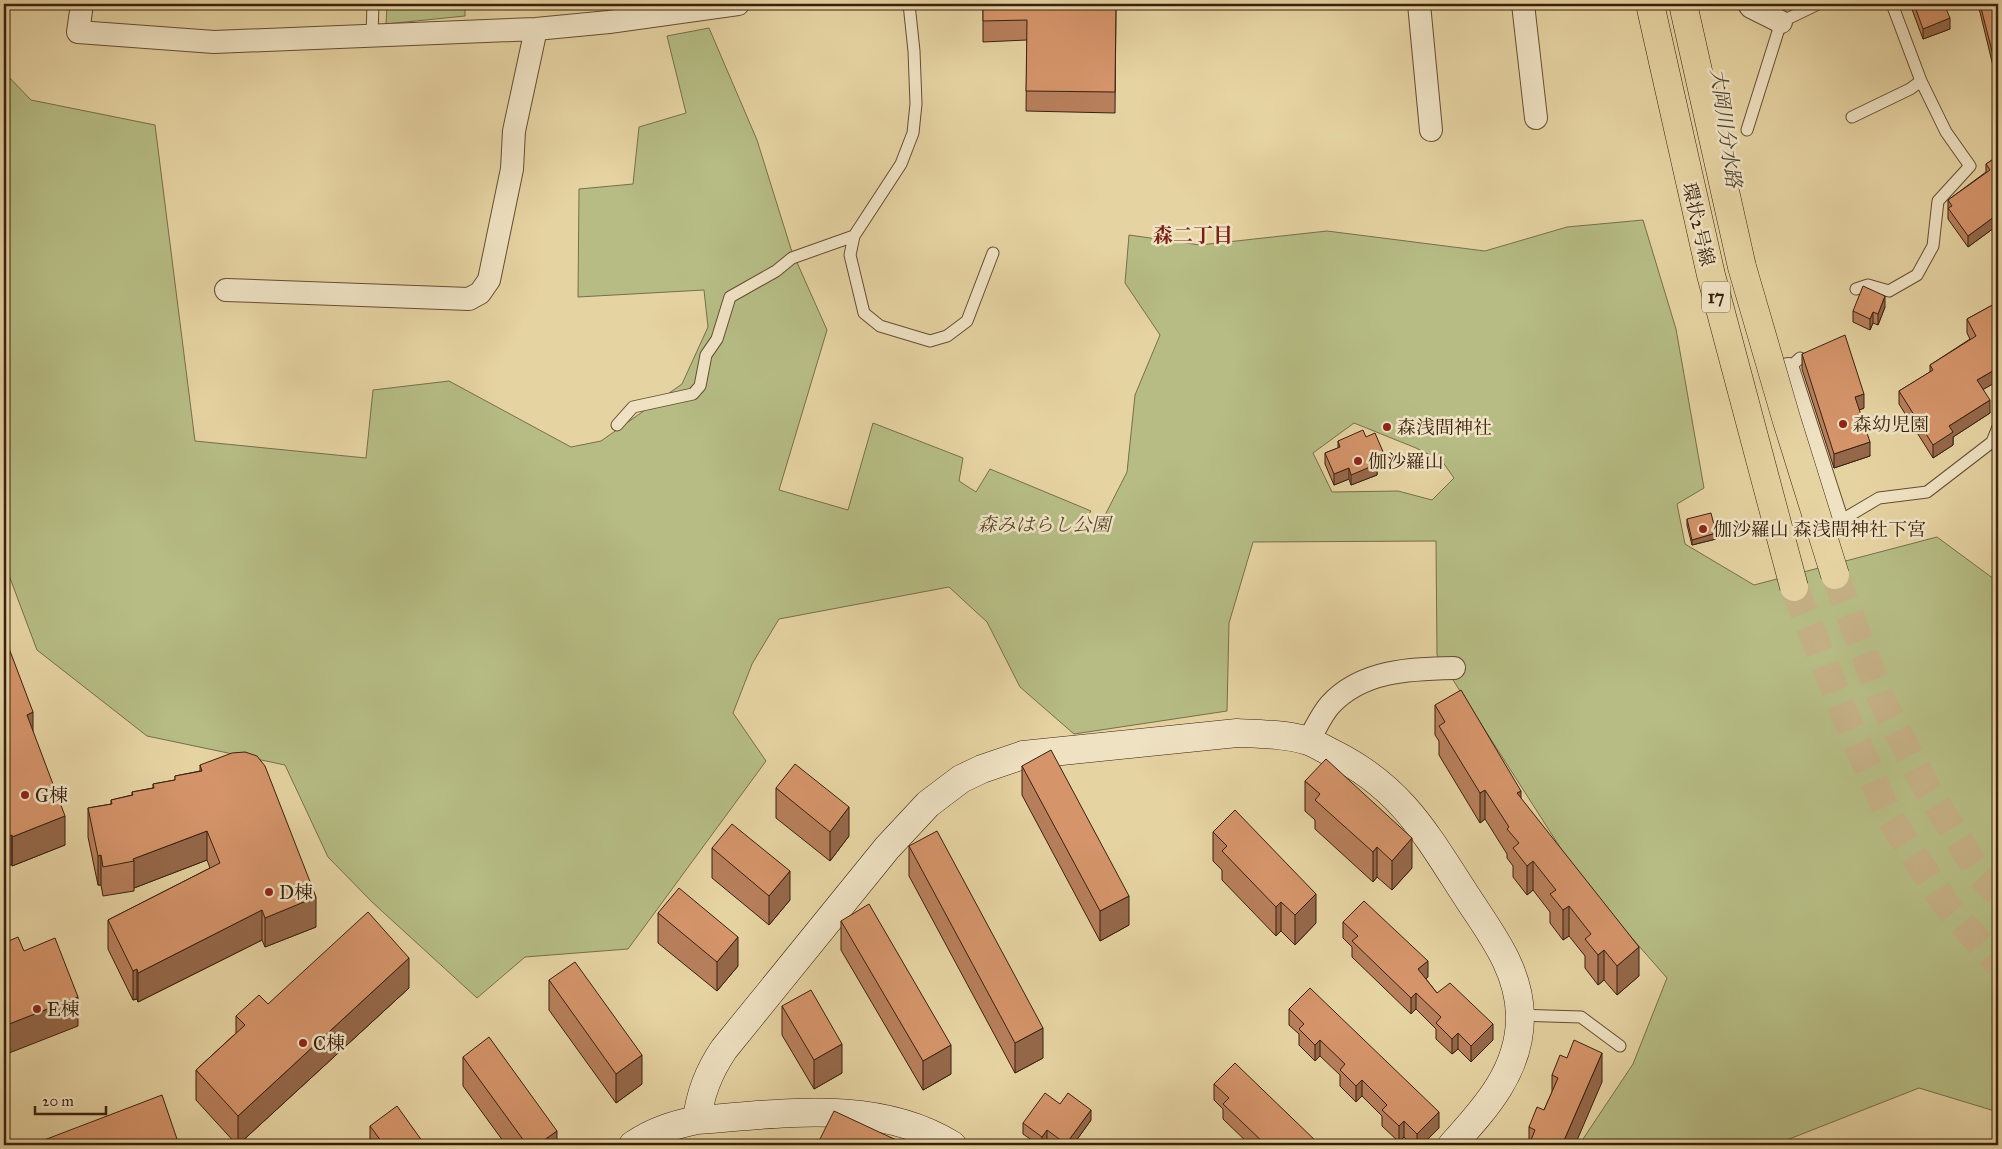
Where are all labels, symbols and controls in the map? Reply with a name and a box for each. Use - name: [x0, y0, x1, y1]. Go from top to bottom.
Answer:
- water label: 大岡川分水路: [1706, 67, 1747, 191]
- street label: 環状2号線: [1678, 180, 1719, 268]
- district label: 森二丁目: [1153, 223, 1233, 247]
- road number: 17: [1702, 282, 1730, 312]
- place label: 森幼児園: [1853, 413, 1929, 436]
- place label: 森浅間神社: [1397, 416, 1492, 439]
- marker: 森幼児園: [1837, 418, 1849, 430]
- marker: 森浅間神社: [1381, 421, 1393, 433]
- place label: 伽沙羅山: [1368, 450, 1444, 473]
- marker: 伽沙羅山: [1352, 455, 1364, 467]
- park label: 森みはらし公園: [977, 513, 1113, 536]
- place label: 伽沙羅山 森浅間神社下宮: [1713, 518, 1926, 541]
- marker: 伽沙羅山 森浅間神社下宮: [1697, 523, 1709, 535]
- place label: G棟: [35, 784, 68, 807]
- marker: G棟: [19, 789, 31, 801]
- place label: D棟: [279, 881, 313, 904]
- marker: D棟: [263, 886, 275, 898]
- place label: E棟: [47, 998, 80, 1021]
- marker: E棟: [31, 1003, 43, 1015]
- place label: C棟: [313, 1032, 345, 1055]
- marker: C棟: [297, 1037, 309, 1049]
- scale bar: [35, 1084, 106, 1116]
- text: 20 m: [42, 1092, 74, 1110]

